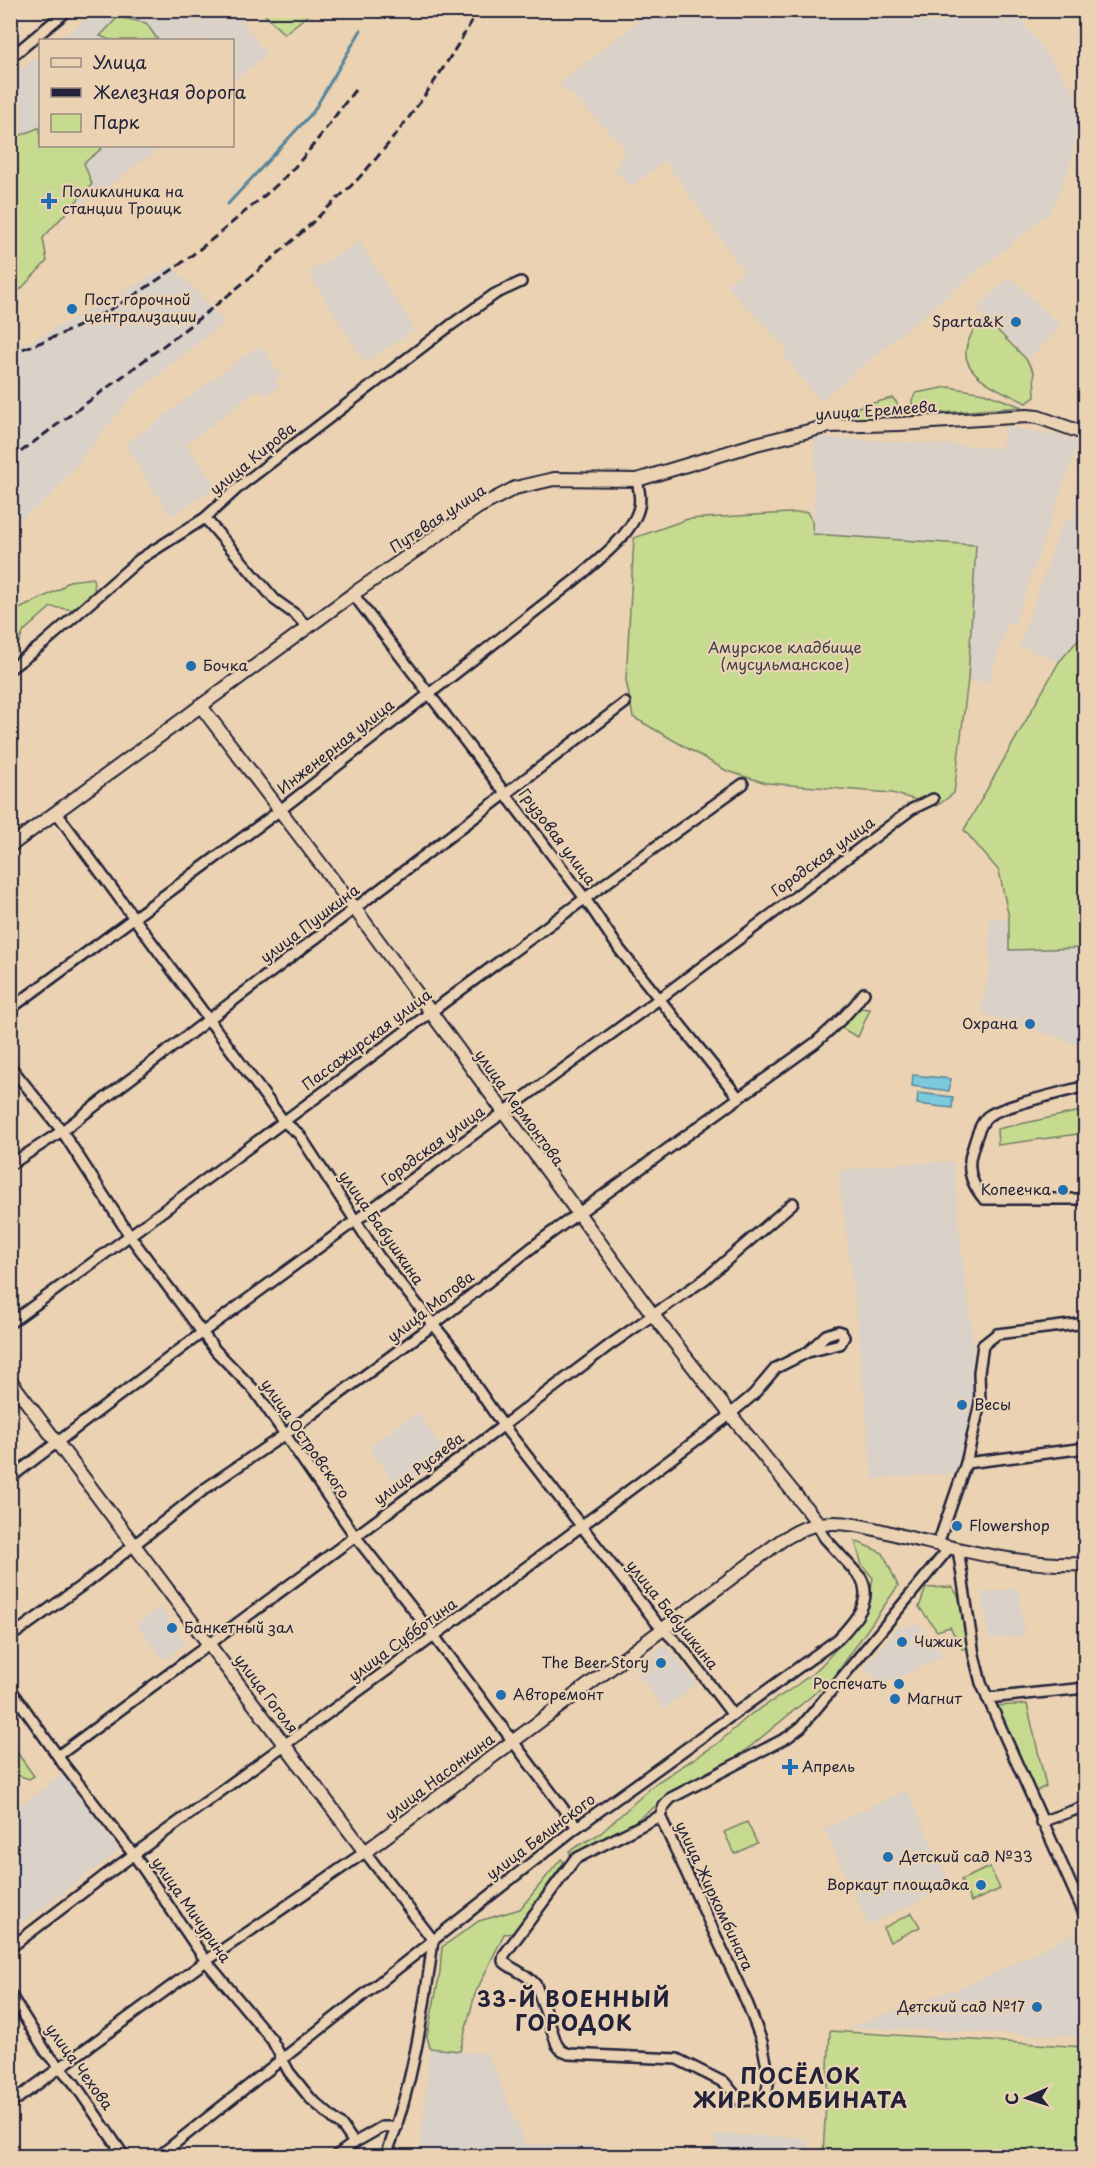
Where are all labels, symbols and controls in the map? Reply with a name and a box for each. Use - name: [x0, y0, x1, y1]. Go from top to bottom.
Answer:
- legend: [39, 39, 234, 147]
- text: Улица: [93, 48, 147, 75]
- text: Железная дорога: [93, 78, 247, 105]
- text: Парк: [93, 108, 140, 135]
- place label: Поликлиника на станции Троицк: [62, 179, 184, 219]
- marker: Поликлиника на станции Троицк: [40, 192, 58, 210]
- place label: Пост горочной централизации: [84, 287, 197, 327]
- marker: Пост горочной централизации: [65, 302, 79, 316]
- place label: Sparta&K: [932, 309, 1004, 332]
- marker: Sparta&K: [1009, 315, 1023, 329]
- street label: улица Еремеева: [814, 394, 938, 425]
- street label: улица Кирова: [204, 416, 300, 500]
- street label: Путевая улица: [384, 478, 490, 558]
- park label: Амурское кладбище (мусульманское): [708, 635, 862, 675]
- place label: Бочка: [203, 653, 248, 676]
- marker: Бочка: [184, 659, 198, 673]
- street label: Инженерная улица: [272, 692, 399, 799]
- street label: Грузовая улица: [514, 783, 603, 890]
- street label: Городская улица: [765, 810, 879, 901]
- street label: улица Пушкина: [255, 877, 364, 968]
- street label: Пассажирская улица: [296, 982, 436, 1095]
- place label: Охрана: [962, 1011, 1019, 1034]
- marker: Охрана: [1023, 1017, 1037, 1031]
- street label: улица Лермонтова: [470, 1044, 571, 1171]
- street label: Городская улица: [375, 1099, 489, 1190]
- street label: улица Бабушкина: [334, 1165, 431, 1290]
- place label: Копеечка: [981, 1177, 1052, 1200]
- marker: Копеечка: [1056, 1183, 1070, 1197]
- street label: улица Мотова: [382, 1264, 479, 1347]
- street label: улица Островского: [256, 1374, 356, 1503]
- place label: Весы: [974, 1392, 1011, 1415]
- marker: Весы: [955, 1398, 969, 1412]
- street label: улица Русяева: [368, 1426, 469, 1510]
- place label: Flowershop: [969, 1513, 1050, 1536]
- marker: Flowershop: [950, 1519, 964, 1533]
- street label: улица Бабушкина: [622, 1554, 725, 1674]
- street label: улица Субботина: [343, 1591, 462, 1686]
- place label: Банкетный зал: [184, 1615, 294, 1638]
- marker: Банкетный зал: [165, 1621, 179, 1635]
- place label: Чижик: [914, 1629, 963, 1652]
- marker: Чижик: [895, 1635, 909, 1649]
- street label: улица Гоголя: [230, 1648, 305, 1738]
- place label: The Beer Story: [542, 1650, 649, 1673]
- marker: The Beer Story: [654, 1656, 668, 1670]
- place label: Роспечать: [813, 1671, 887, 1694]
- marker: Роспечать: [892, 1677, 906, 1691]
- place label: Авторемонт: [513, 1682, 604, 1705]
- place label: Магнит: [907, 1686, 962, 1709]
- marker: Авторемонт: [494, 1688, 508, 1702]
- marker: Магнит: [888, 1692, 902, 1706]
- street label: улица Насонкина: [379, 1727, 499, 1825]
- place label: Апрель: [802, 1754, 855, 1777]
- marker: Апрель: [783, 1760, 797, 1774]
- street label: улица Белинского: [481, 1787, 599, 1884]
- street label: улица Жиркомбината: [671, 1817, 760, 1974]
- place label: Детский сад №33: [899, 1844, 1033, 1867]
- marker: Детский сад №33: [881, 1850, 895, 1864]
- street label: улица Мичурина: [147, 1851, 238, 1967]
- place label: Воркаут площадка: [827, 1872, 970, 1895]
- marker: Воркаут площадка: [974, 1878, 988, 1892]
- district label: 33-Й ВОЕННЫЙ ГОРОДОК: [477, 1982, 671, 2038]
- place label: Детский сад №17: [896, 1994, 1025, 2017]
- marker: Детский сад №17: [1030, 2000, 1044, 2014]
- street label: улица Чехова: [41, 2018, 120, 2115]
- district label: ПОСЁЛОК ЖИРКОМБИНАТА: [692, 2059, 909, 2115]
- north arrow: [997, 2068, 1057, 2128]
- text: С: [999, 2092, 1023, 2105]

